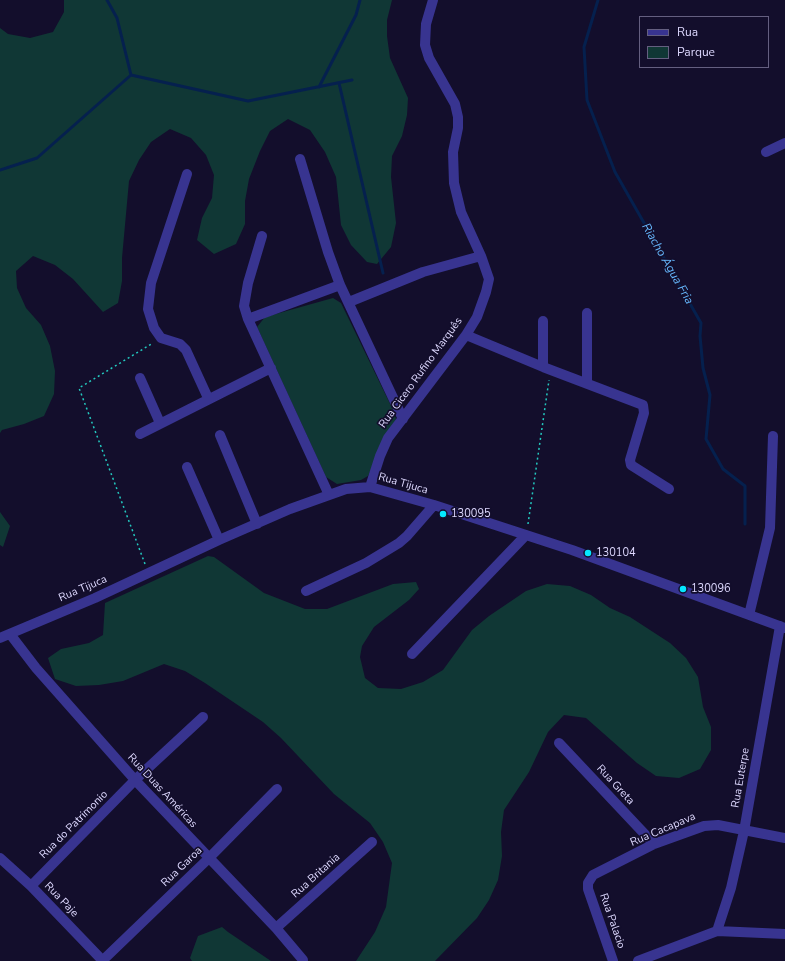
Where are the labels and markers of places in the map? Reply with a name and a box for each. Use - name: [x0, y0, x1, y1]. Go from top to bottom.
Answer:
- place label: 130095: [451, 507, 491, 521]
- marker: 130095: [438, 509, 448, 519]
- place label: 130104: [596, 546, 636, 560]
- marker: 130104: [583, 548, 593, 558]
- place label: 130096: [691, 582, 731, 596]
- marker: 130096: [678, 584, 688, 594]

